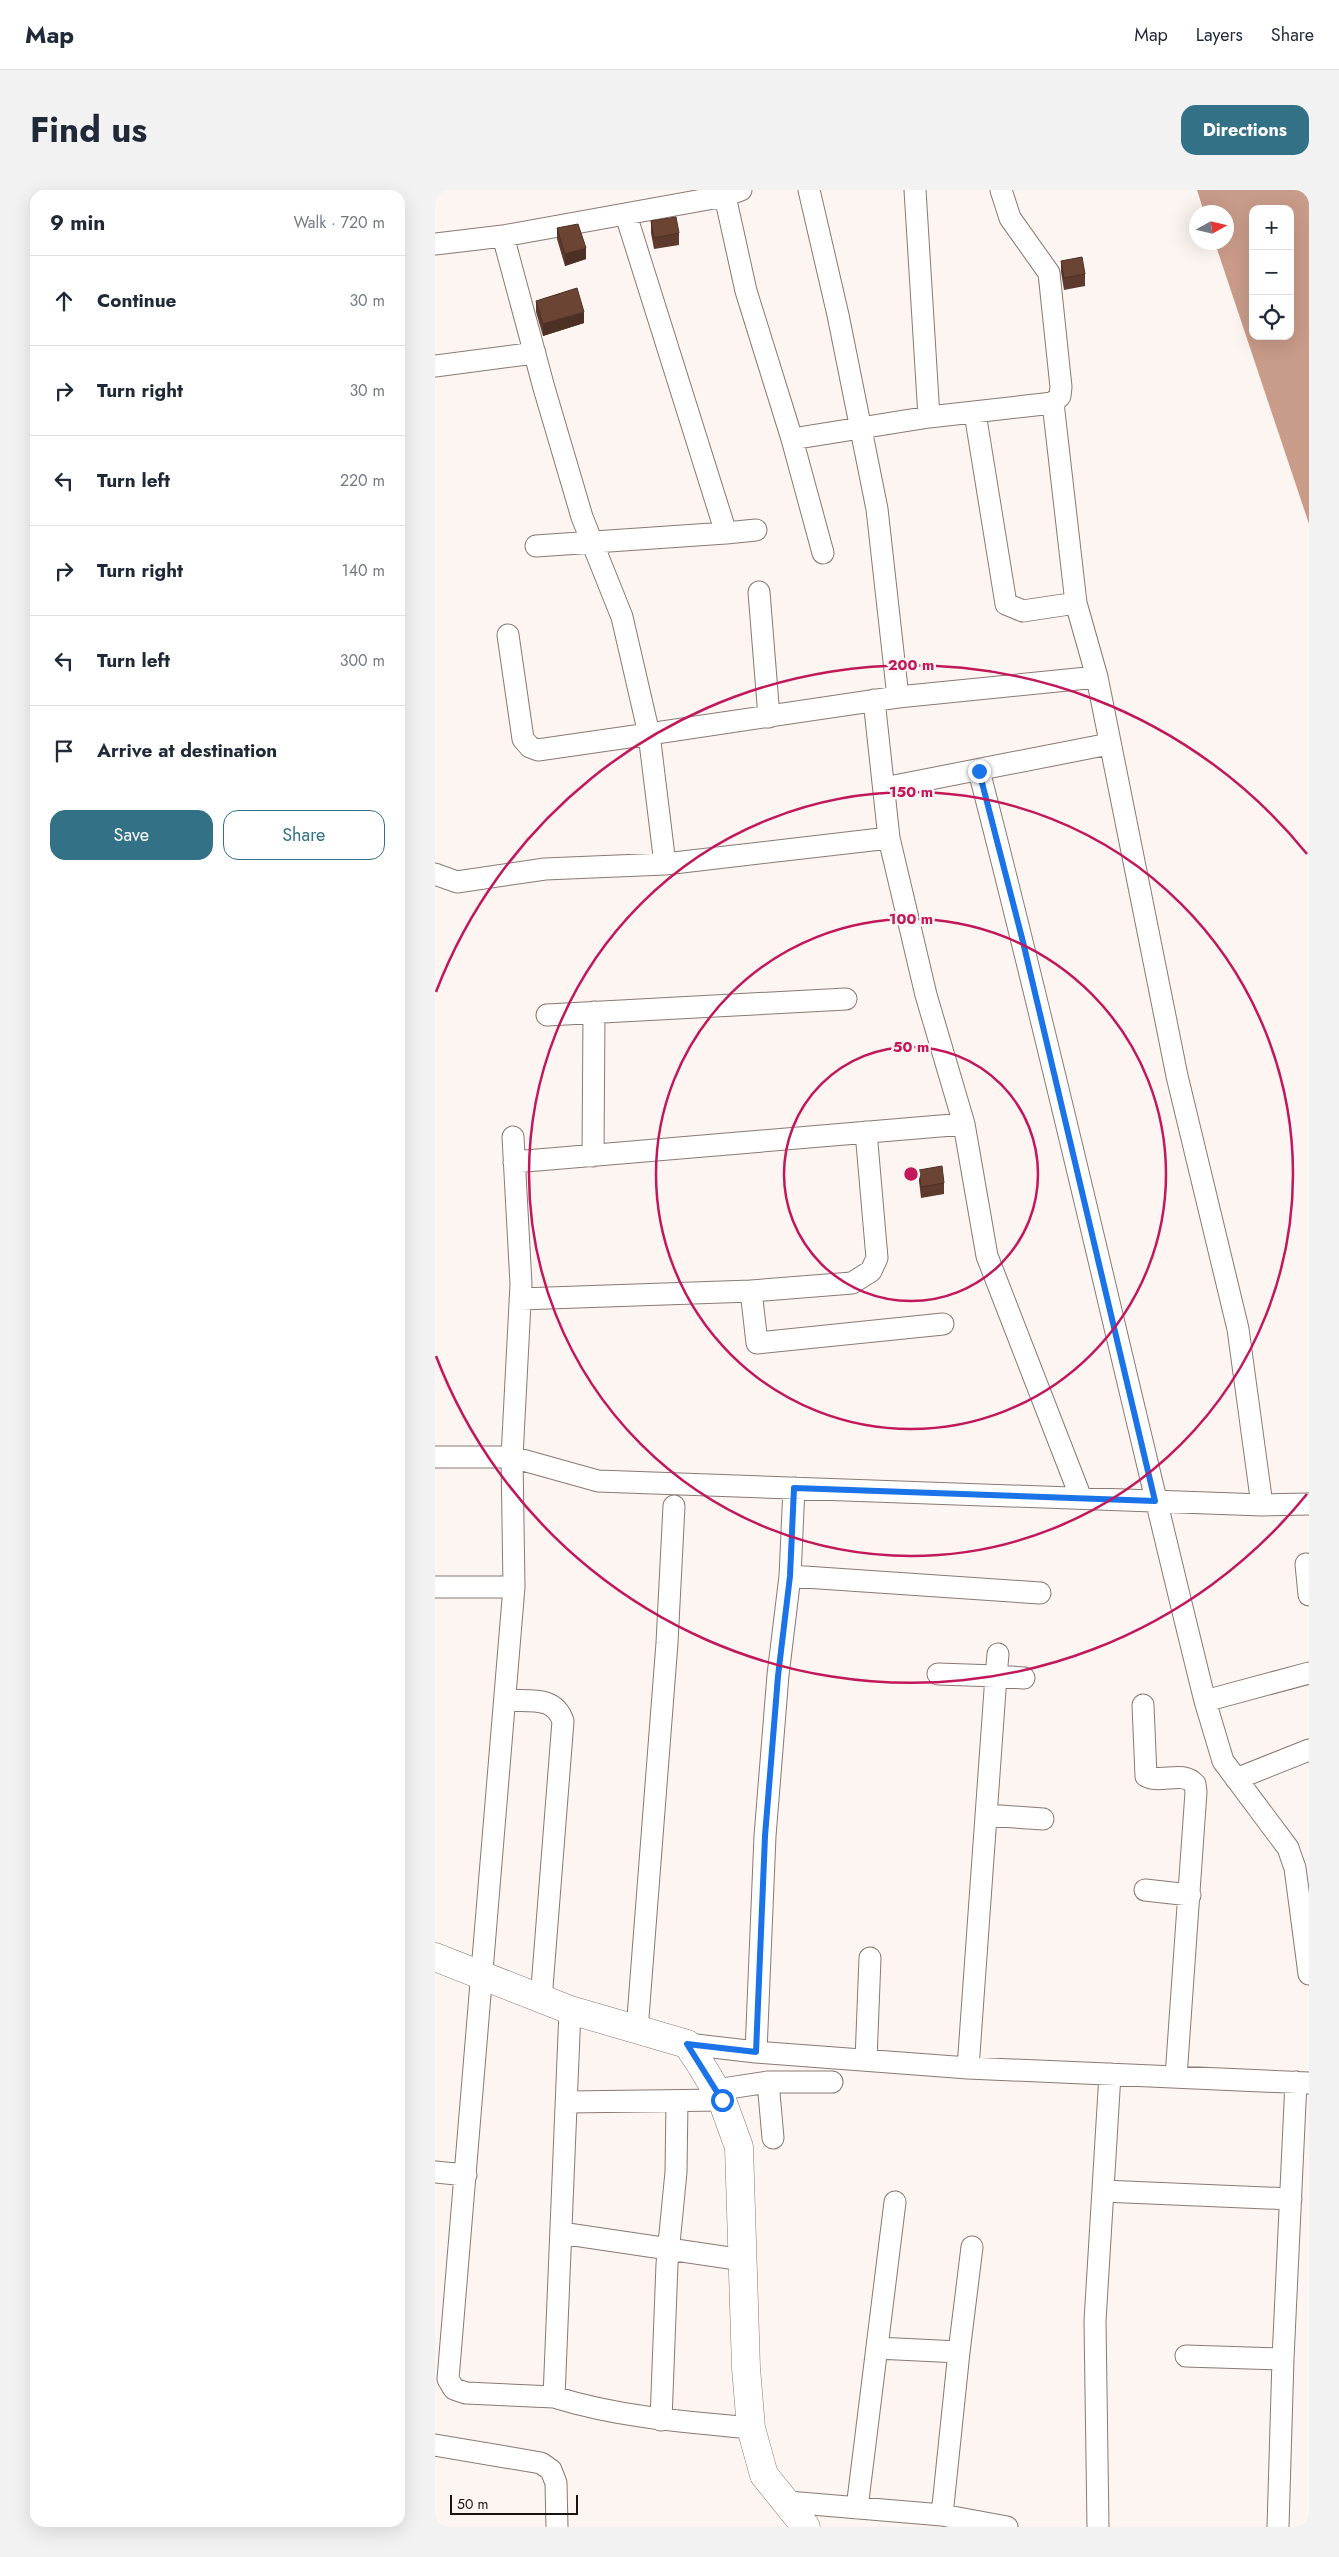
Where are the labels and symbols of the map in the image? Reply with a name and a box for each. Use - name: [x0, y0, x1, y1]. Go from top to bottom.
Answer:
- north arrow: [1189, 205, 1234, 250]
- text: 200 m: [888, 654, 934, 676]
- route end: [968, 760, 991, 783]
- text: 150 m: [889, 781, 933, 803]
- text: 100 m: [889, 908, 933, 930]
- text: 50 m: [893, 1036, 929, 1058]
- centre of rings: [902, 1165, 920, 1183]
- route start: [711, 2089, 734, 2112]
- scale bar: [450, 2492, 577, 2515]

